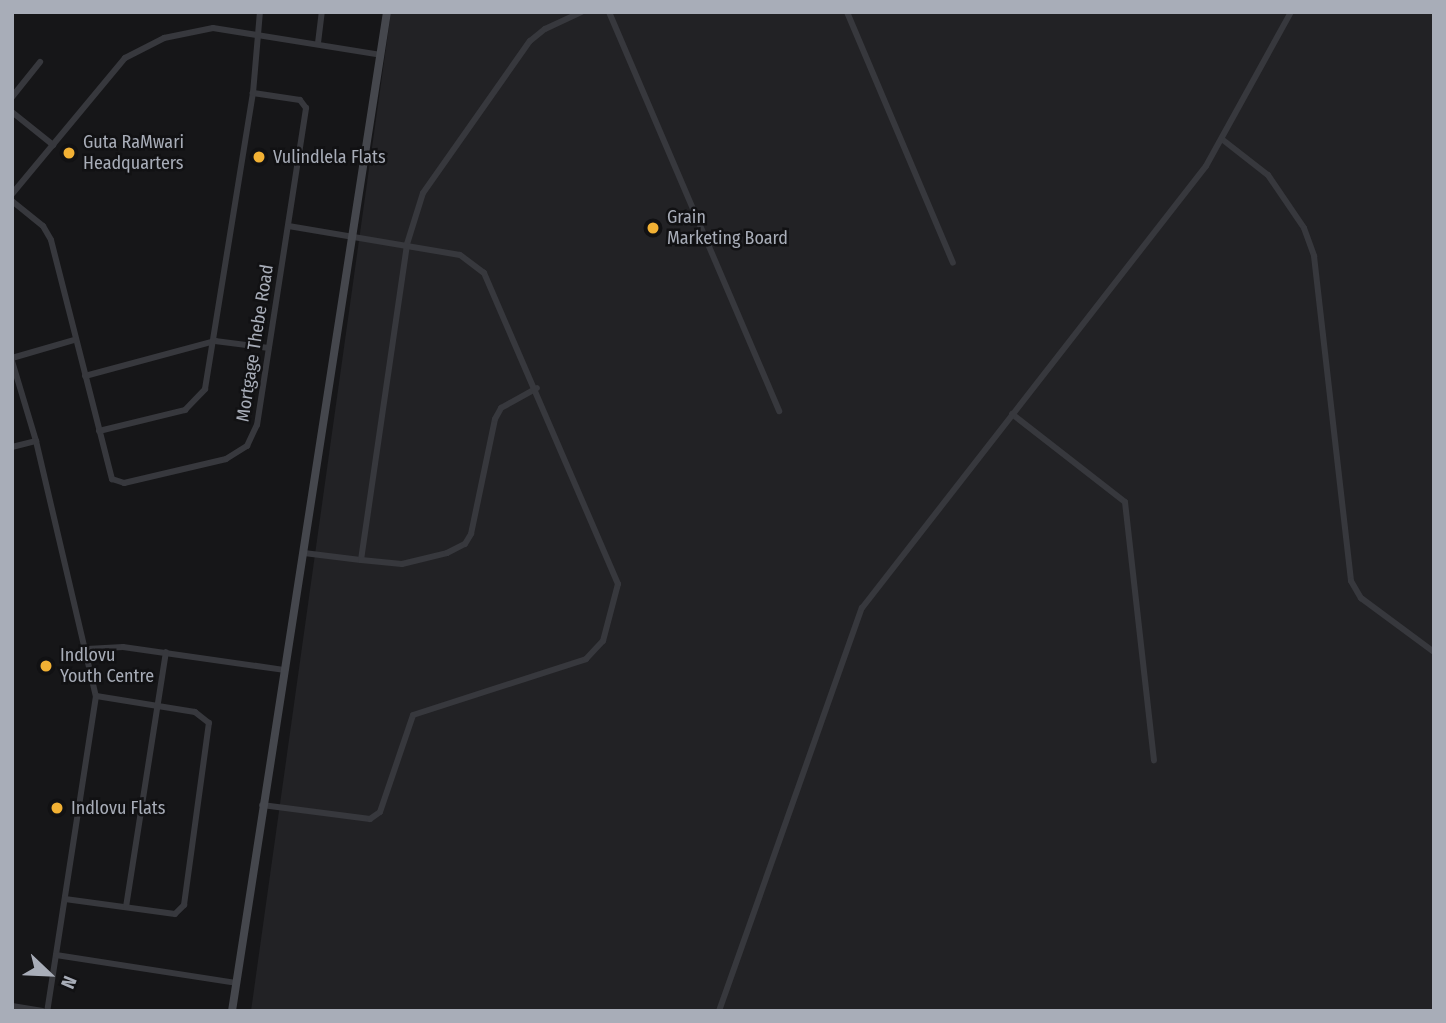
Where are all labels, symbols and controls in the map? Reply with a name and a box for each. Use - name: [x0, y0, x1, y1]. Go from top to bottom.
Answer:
- place label: Guta RaMwari Headquarters: [83, 132, 184, 174]
- marker: Guta RaMwari Headquarters: [61, 145, 77, 161]
- place label: Vulindlela Flats: [273, 146, 386, 168]
- marker: Vulindlela Flats: [251, 149, 267, 165]
- place label: Grain Marketing Board: [667, 207, 788, 249]
- marker: Grain Marketing Board: [645, 220, 661, 236]
- street label: Mortgage Thebe Road: [232, 263, 278, 423]
- place label: Indlovu Youth Centre: [60, 645, 154, 688]
- marker: Indlovu Youth Centre: [38, 658, 54, 674]
- place label: Indlovu Flats: [71, 797, 165, 819]
- marker: Indlovu Flats: [49, 800, 65, 816]
- north arrow: [14, 939, 84, 1009]
- text: N: [56, 973, 82, 992]

